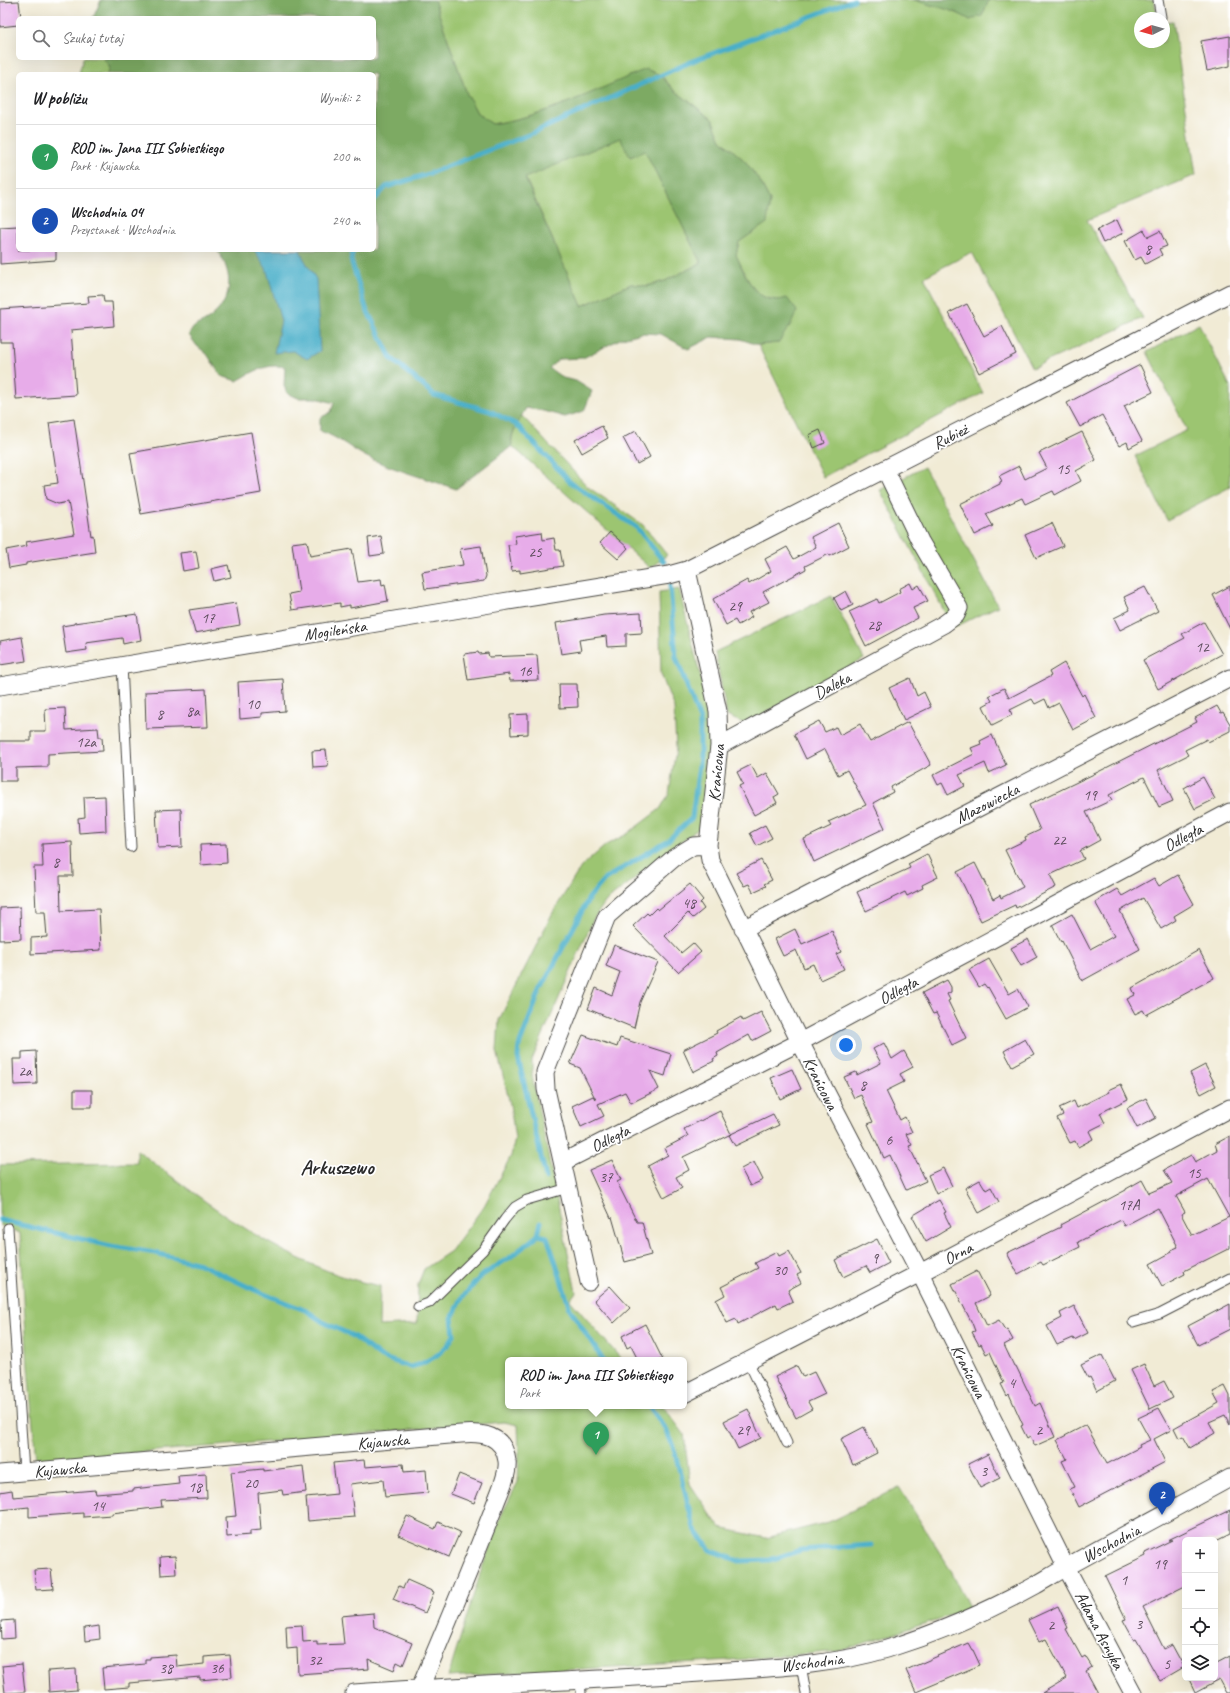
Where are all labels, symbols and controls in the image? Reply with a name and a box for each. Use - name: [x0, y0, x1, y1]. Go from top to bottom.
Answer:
- north arrow: [1134, 12, 1170, 48]
- search box: [16, 16, 376, 60]
- icon: search: [30, 27, 52, 49]
- text: Szukaj tutaj: [62, 29, 123, 48]
- text: W pobliżu: [32, 88, 87, 109]
- text: Wyniki: 2: [319, 90, 360, 106]
- text: ROD im. Jana III Sobieskiego: [70, 139, 223, 158]
- text: 1: [42, 149, 48, 165]
- text: 200 m: [332, 149, 360, 165]
- text: Park · Kujawska: [70, 158, 139, 174]
- text: Wschodnia 04: [70, 203, 143, 222]
- text: 2: [42, 213, 48, 229]
- text: 240 m: [332, 213, 360, 229]
- text: Przystanek · Wschodnia: [70, 222, 175, 238]
- house number: 8: [1145, 240, 1153, 259]
- street label: Rubież: [929, 418, 973, 454]
- house number: 15: [1056, 460, 1071, 479]
- house number: 25: [528, 543, 543, 562]
- house number: 29: [728, 597, 743, 616]
- house number: 17: [201, 609, 216, 628]
- street label: Mogileńska: [302, 615, 369, 646]
- house number: 28: [867, 616, 882, 635]
- house number: 12: [1195, 638, 1210, 657]
- house number: 16: [518, 662, 533, 681]
- street label: Daleka: [810, 666, 856, 704]
- house number: 10: [246, 695, 261, 714]
- house number: 8a: [186, 702, 201, 721]
- house number: 8: [157, 705, 165, 724]
- house number: 12a: [76, 733, 97, 752]
- street label: Krańcowa: [704, 742, 730, 802]
- street label: Mazowiecka: [952, 778, 1023, 828]
- house number: 19: [1083, 786, 1098, 805]
- street label: Odległa: [1160, 818, 1208, 856]
- house number: 22: [1052, 831, 1067, 850]
- house number: 8: [53, 853, 61, 872]
- house number: 48: [682, 894, 697, 913]
- street label: Odległa: [875, 971, 923, 1009]
- your location: [836, 1035, 856, 1055]
- street label: Krańcowa: [798, 1053, 843, 1115]
- house number: 2a: [18, 1062, 33, 1081]
- house number: 8: [860, 1076, 868, 1095]
- street label: Odległa: [587, 1119, 635, 1157]
- house number: 6: [886, 1131, 894, 1150]
- district label: Arkuszewo: [300, 1154, 375, 1180]
- house number: 15: [1187, 1164, 1202, 1183]
- house number: 37: [599, 1168, 614, 1187]
- house number: 17A: [1118, 1196, 1141, 1215]
- street label: Orna: [940, 1236, 978, 1270]
- house number: 9: [872, 1249, 880, 1268]
- house number: 30: [773, 1261, 788, 1280]
- street label: Krańcowa: [946, 1341, 991, 1403]
- popup: [505, 1357, 687, 1409]
- text: ROD im. Jana III Sobieskiego: [519, 1366, 673, 1385]
- house number: 4: [1009, 1374, 1017, 1393]
- text: Park: [519, 1385, 540, 1401]
- house number: 29: [736, 1421, 751, 1440]
- house number: 2: [1036, 1421, 1044, 1440]
- pin: 1: [583, 1422, 609, 1455]
- street label: Kujawska: [356, 1429, 412, 1454]
- street label: Kujawska: [33, 1457, 89, 1482]
- house number: 3: [981, 1462, 989, 1481]
- house number: 20: [244, 1474, 259, 1493]
- house number: 18: [188, 1478, 203, 1497]
- pin: 2: [1149, 1482, 1175, 1515]
- house number: 14: [91, 1497, 106, 1516]
- street label: Wschodnia: [1079, 1519, 1145, 1567]
- map controls: [1182, 1537, 1218, 1681]
- button: +: [1182, 1537, 1218, 1573]
- house number: 19: [1153, 1555, 1168, 1574]
- house number: 1: [1121, 1571, 1129, 1590]
- button: −: [1182, 1573, 1218, 1609]
- street label: Adama Asnyka: [1070, 1588, 1130, 1674]
- button: locate: [1182, 1609, 1218, 1645]
- house number: 3: [1136, 1615, 1144, 1634]
- house number: 2: [1048, 1616, 1056, 1635]
- button: layers: [1182, 1645, 1218, 1681]
- street label: Wschodnia: [780, 1648, 846, 1677]
- house number: 32: [308, 1651, 323, 1670]
- house number: 5: [1164, 1655, 1172, 1674]
- house number: 38: [159, 1659, 174, 1678]
- house number: 36: [210, 1659, 225, 1678]

